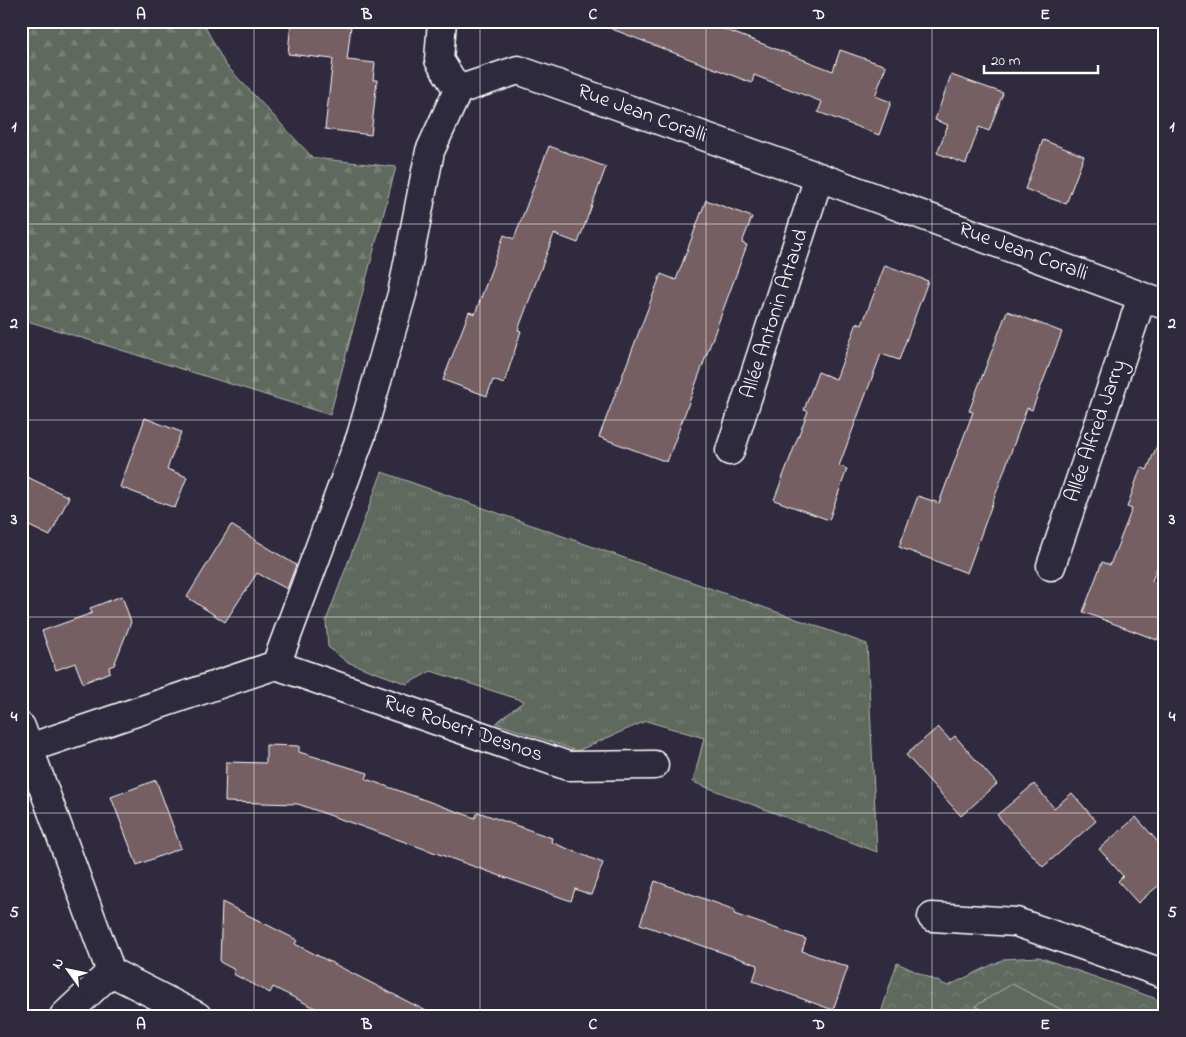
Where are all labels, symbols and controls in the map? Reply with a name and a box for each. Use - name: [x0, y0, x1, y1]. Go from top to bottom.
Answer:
- text: A: [136, 3, 146, 27]
- text: B: [361, 3, 373, 27]
- text: C: [589, 3, 598, 27]
- text: D: [812, 3, 825, 27]
- text: E: [1040, 3, 1050, 27]
- scale bar: [984, 42, 1097, 74]
- text: 20 m: [991, 50, 1021, 72]
- street label: Rue Jean Coralli: [573, 77, 711, 151]
- text: 1: [11, 115, 17, 139]
- text: 1: [1169, 115, 1175, 139]
- street label: Rue Jean Coralli: [954, 215, 1092, 289]
- street label: Allée Antonin Artaud: [733, 225, 817, 403]
- text: 2: [9, 312, 18, 336]
- text: 2: [1167, 312, 1176, 336]
- street label: Allée Alfred Jarry: [1058, 356, 1136, 507]
- text: 3: [10, 508, 18, 532]
- text: 3: [1168, 508, 1176, 532]
- street label: Rue Robert Desnos: [379, 688, 547, 770]
- text: 4: [10, 705, 18, 729]
- text: 4: [1168, 705, 1176, 729]
- text: 5: [9, 901, 19, 925]
- text: 5: [1167, 901, 1177, 925]
- north arrow: [42, 944, 92, 994]
- text: N: [47, 954, 70, 973]
- text: A: [136, 1013, 146, 1037]
- text: B: [361, 1013, 373, 1037]
- text: C: [589, 1013, 598, 1037]
- text: D: [812, 1013, 825, 1037]
- text: E: [1040, 1013, 1050, 1037]

